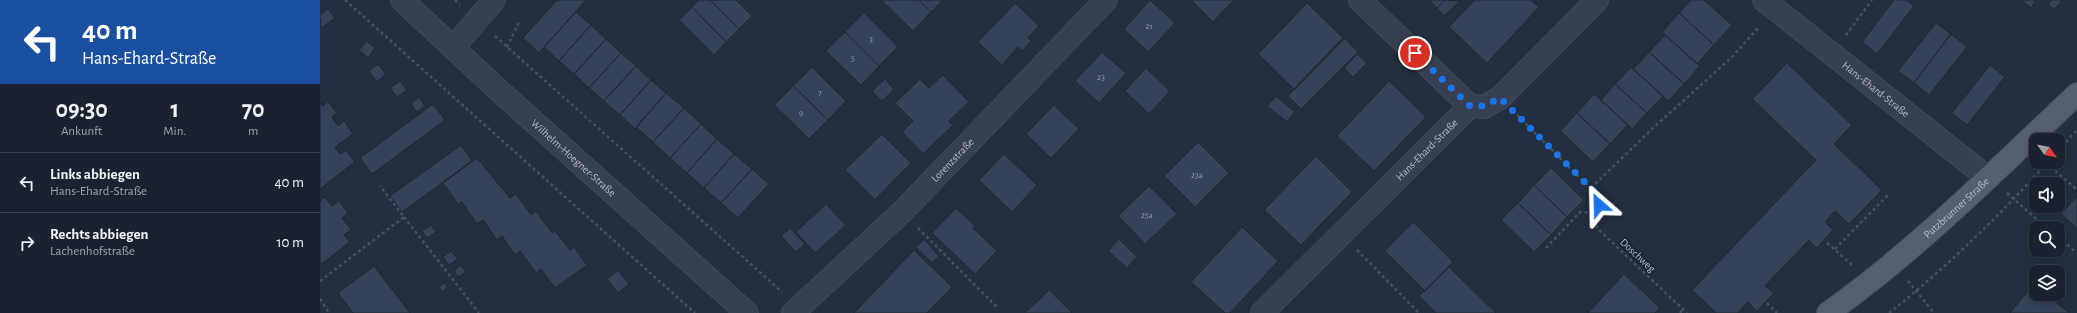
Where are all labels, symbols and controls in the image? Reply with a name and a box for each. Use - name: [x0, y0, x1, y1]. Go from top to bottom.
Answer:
- icon: left: [16, 16, 68, 68]
- text: 40 m: [82, 17, 138, 45]
- house number: 21: [1145, 22, 1153, 31]
- house number: 3: [869, 35, 873, 44]
- pin: [1398, 36, 1432, 70]
- icon: arrive: [1404, 42, 1426, 64]
- text: Hans-Ehard-Straße: [82, 50, 216, 68]
- house number: 5: [851, 54, 855, 63]
- street label: Hans-Ehard-Straße: [1840, 59, 1911, 119]
- house number: 23: [1097, 73, 1105, 82]
- house number: 7: [818, 89, 822, 98]
- text: 09:30: [55, 98, 108, 122]
- text: 1: [170, 98, 179, 122]
- text: 70: [242, 98, 265, 122]
- house number: 9: [799, 109, 803, 118]
- street label: Wilhelm-Hoegner-Straße: [529, 117, 618, 199]
- street label: Hans-Ehard-Straße: [1394, 117, 1460, 183]
- text: Ankunft: [61, 125, 102, 138]
- text: Min.: [163, 125, 186, 138]
- text: m: [248, 125, 258, 138]
- north arrow: [2029, 133, 2065, 169]
- map controls: [2029, 133, 2065, 301]
- street label: Lorenzstraße: [929, 136, 976, 184]
- text: Links abbiegen: [50, 167, 140, 182]
- house number: 23a: [1191, 171, 1203, 180]
- icon: left: [16, 172, 38, 194]
- text: 40 m: [274, 175, 304, 190]
- street label: Putzbrunner Straße: [1922, 175, 1991, 240]
- button: sound: [2029, 177, 2065, 213]
- position arrow: [1578, 184, 1620, 226]
- text: Hans-Ehard-Straße: [50, 185, 147, 198]
- house number: 25a: [1141, 211, 1153, 220]
- button: search: [2029, 221, 2065, 257]
- text: Rechts abbiegen: [50, 227, 148, 242]
- icon: right: [16, 232, 38, 254]
- text: 10 m: [276, 235, 304, 250]
- street label: Doschweg: [1618, 236, 1658, 275]
- text: Lachenhofstraße: [50, 245, 135, 258]
- button: layers: [2029, 265, 2065, 301]

